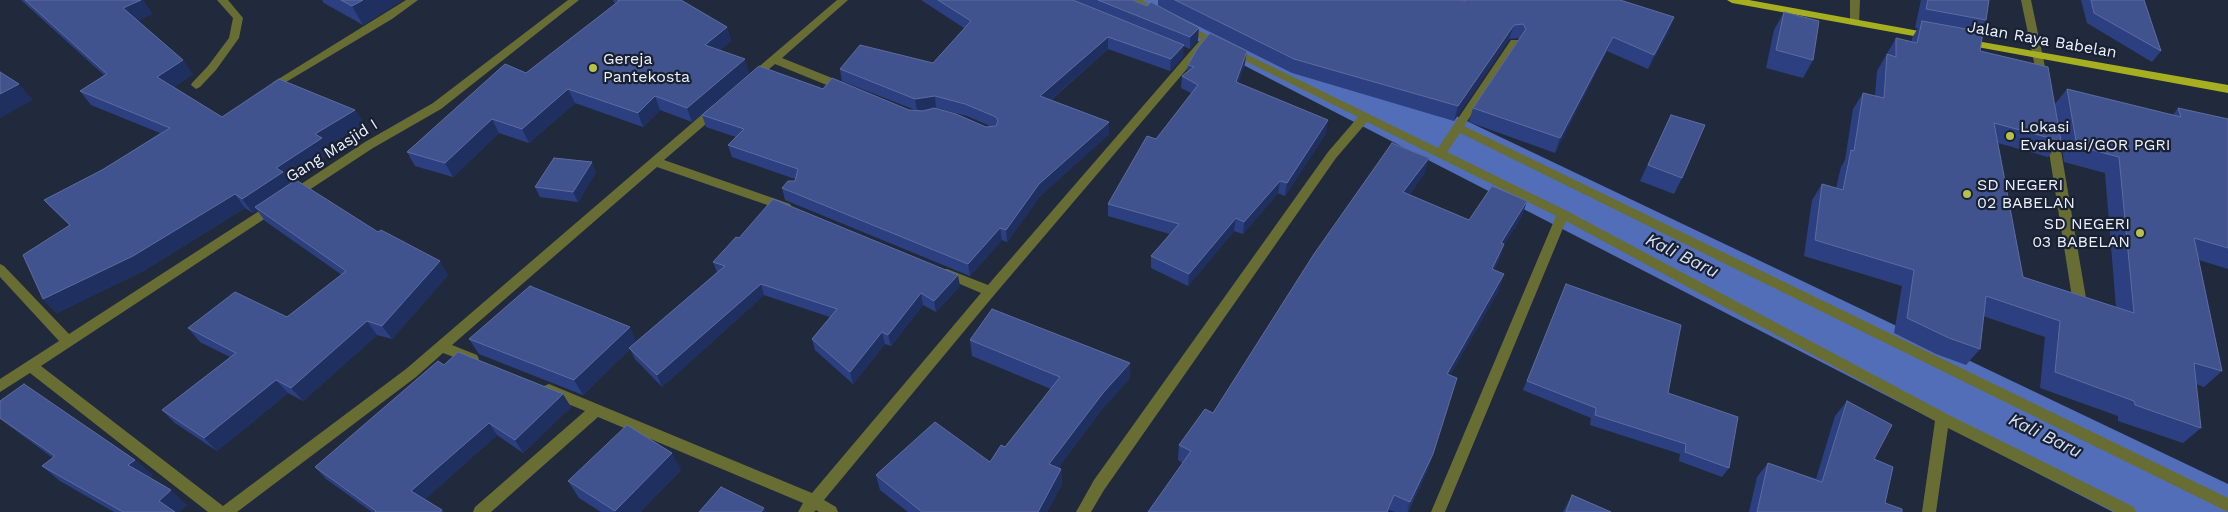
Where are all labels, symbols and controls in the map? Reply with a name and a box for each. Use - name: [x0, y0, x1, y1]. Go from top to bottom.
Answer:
- street label: Jalan Raya Babelan: [1966, 17, 2118, 63]
- place label: Gereja Pantekosta: [603, 49, 690, 87]
- marker: Gereja Pantekosta: [587, 62, 599, 74]
- street label: Gang Masjid I: [283, 115, 381, 187]
- place label: Lokasi Evakuasi/GOR PGRI: [2020, 117, 2171, 155]
- marker: Lokasi Evakuasi/GOR PGRI: [2004, 130, 2016, 142]
- place label: SD NEGERI 02 BABELAN: [1977, 175, 2075, 213]
- marker: SD NEGERI 02 BABELAN: [1961, 188, 1973, 200]
- place label: SD NEGERI 03 BABELAN: [2032, 214, 2130, 252]
- marker: SD NEGERI 03 BABELAN: [2134, 227, 2146, 239]
- water label: Kali Baru: [1642, 229, 1722, 283]
- water label: Kali Baru: [2005, 409, 2085, 463]

